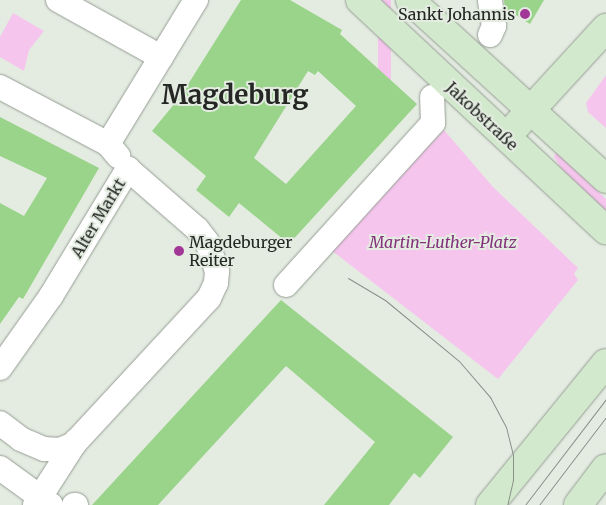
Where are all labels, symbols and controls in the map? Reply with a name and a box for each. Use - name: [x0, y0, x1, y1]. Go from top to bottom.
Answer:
- place label: Sankt Johannis: [398, 4, 515, 24]
- marker: Sankt Johannis: [519, 8, 531, 20]
- street label: Jakobstraße: [442, 78, 522, 154]
- district label: Magdeburg: [161, 79, 309, 111]
- street label: Alter Markt: [67, 175, 129, 261]
- place label: Magdeburger Reiter: [189, 232, 292, 270]
- park label: Martin-Luther-Platz: [369, 232, 517, 252]
- marker: Magdeburger Reiter: [173, 245, 185, 257]

